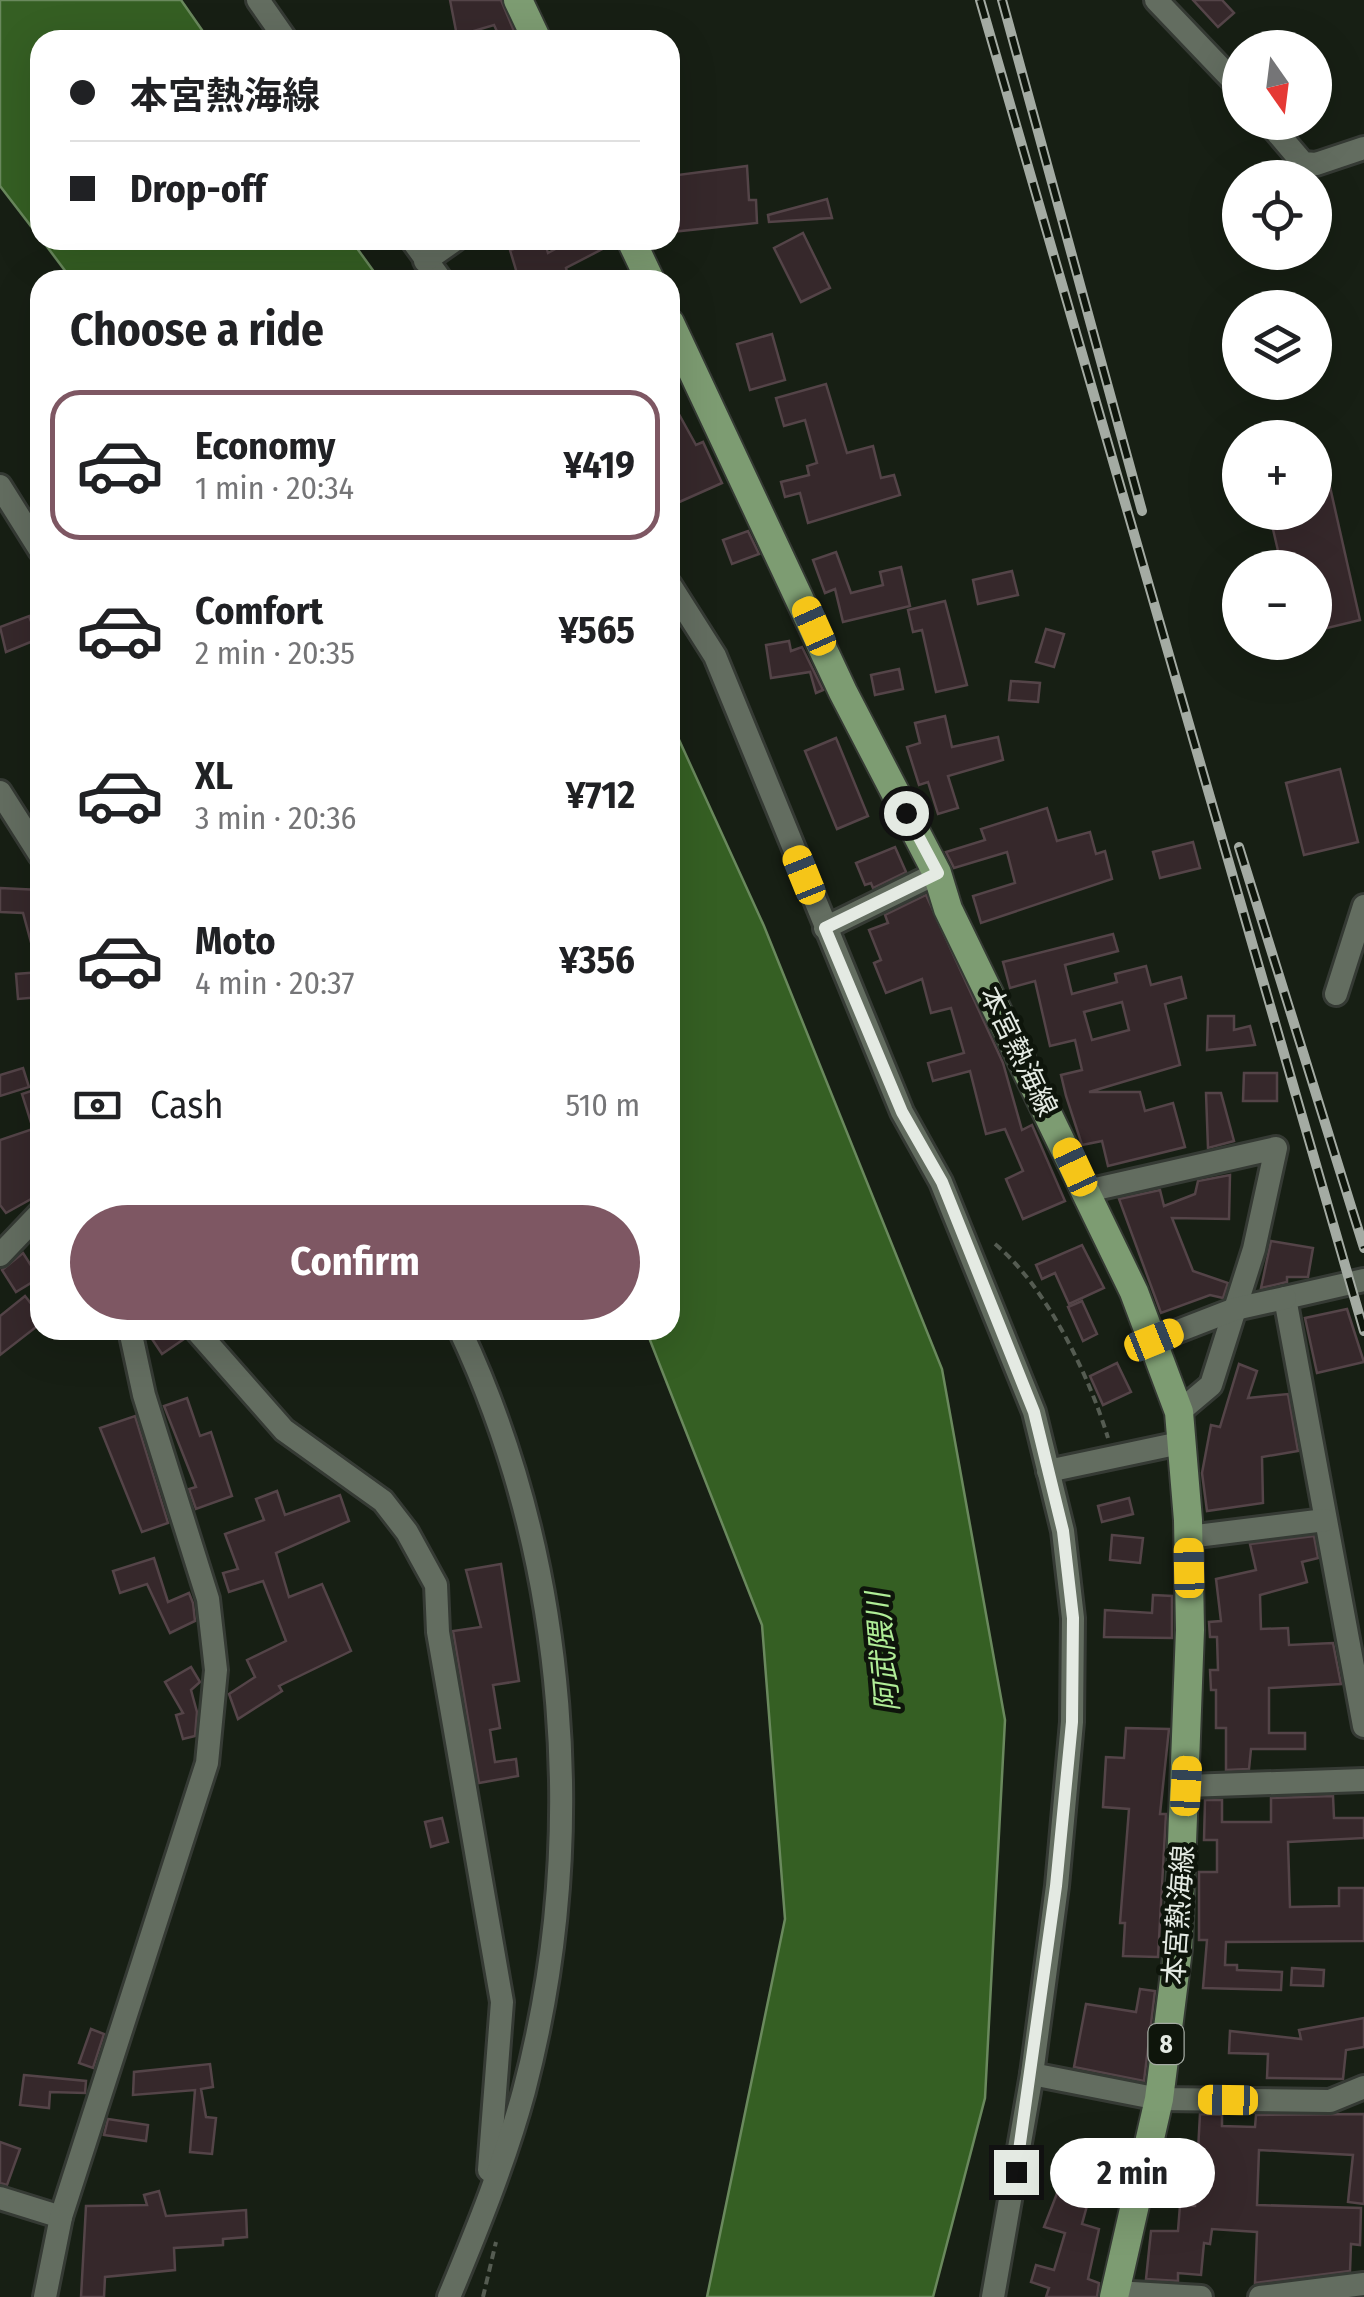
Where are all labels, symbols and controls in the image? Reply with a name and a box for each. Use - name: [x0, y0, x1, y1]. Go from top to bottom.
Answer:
- north arrow: [1222, 30, 1332, 140]
- map controls: [1222, 30, 1332, 660]
- text: 本宮熱海線: [130, 73, 320, 119]
- button: locate: [1222, 160, 1332, 270]
- text: Drop-off: [130, 166, 266, 212]
- button: layers: [1222, 290, 1332, 400]
- text: Choose a ride: [70, 303, 324, 357]
- icon: car: [75, 420, 165, 510]
- button: +: [1222, 420, 1332, 530]
- text: Economy: [195, 423, 335, 469]
- text: ¥419: [563, 442, 635, 488]
- text: 1 min · 20:34: [195, 469, 354, 507]
- button: −: [1222, 550, 1332, 660]
- icon: car: [75, 585, 165, 675]
- text: Comfort: [195, 588, 323, 634]
- car: [788, 592, 840, 660]
- text: ¥565: [559, 607, 635, 653]
- text: 2 min · 20:35: [195, 634, 355, 672]
- icon: car: [75, 750, 165, 840]
- text: XL: [195, 753, 233, 799]
- text: ¥712: [566, 772, 635, 818]
- route start: [884, 791, 929, 836]
- text: 3 min · 20:36: [195, 799, 356, 837]
- car: [779, 842, 829, 908]
- icon: car: [75, 915, 165, 1005]
- text: Moto: [195, 918, 276, 964]
- text: ¥356: [559, 937, 635, 983]
- text: 4 min · 20:37: [195, 964, 354, 1002]
- street label: 本宮熱海線: [973, 981, 1064, 1121]
- icon: cash: [70, 1078, 125, 1133]
- text: Cash: [150, 1082, 224, 1128]
- text: 510 m: [566, 1086, 640, 1124]
- car: [1049, 1133, 1101, 1201]
- button: Confirm: [70, 1205, 640, 1320]
- car: [1121, 1315, 1187, 1365]
- car: [1173, 1538, 1205, 1598]
- water label: 阿武隈川: [860, 1588, 906, 1713]
- car: [1169, 1755, 1203, 1817]
- street label: 本宮熱海線: [1157, 1844, 1200, 1986]
- road number: 8: [1148, 2024, 1184, 2064]
- car: [1198, 2084, 1258, 2116]
- callout: 2 min: [1051, 2137, 1216, 2207]
- route end: [994, 2150, 1039, 2195]
- text: 2 min: [1097, 2154, 1168, 2192]

